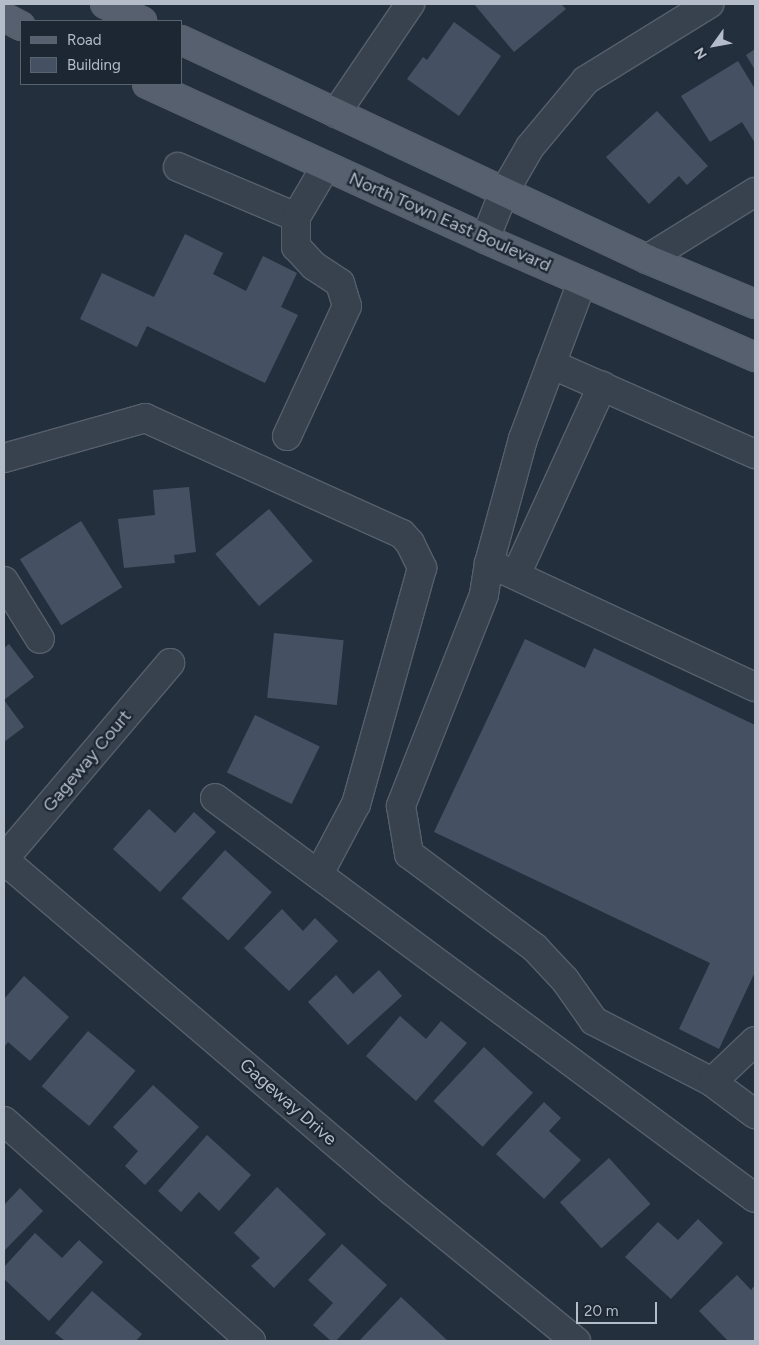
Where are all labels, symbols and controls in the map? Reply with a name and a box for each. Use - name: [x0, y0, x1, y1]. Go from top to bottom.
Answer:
- legend: [20, 20, 182, 85]
- north arrow: [689, 20, 739, 70]
- text: Road: [67, 31, 102, 49]
- text: N: [691, 44, 711, 62]
- text: Building: [67, 56, 121, 74]
- street label: North Town East Boulevard: [346, 168, 554, 276]
- street label: Gageway Court: [38, 706, 136, 816]
- street label: Gageway Drive: [235, 1054, 341, 1150]
- scale bar: [579, 1292, 660, 1324]
- text: 20 m: [584, 1302, 618, 1320]

